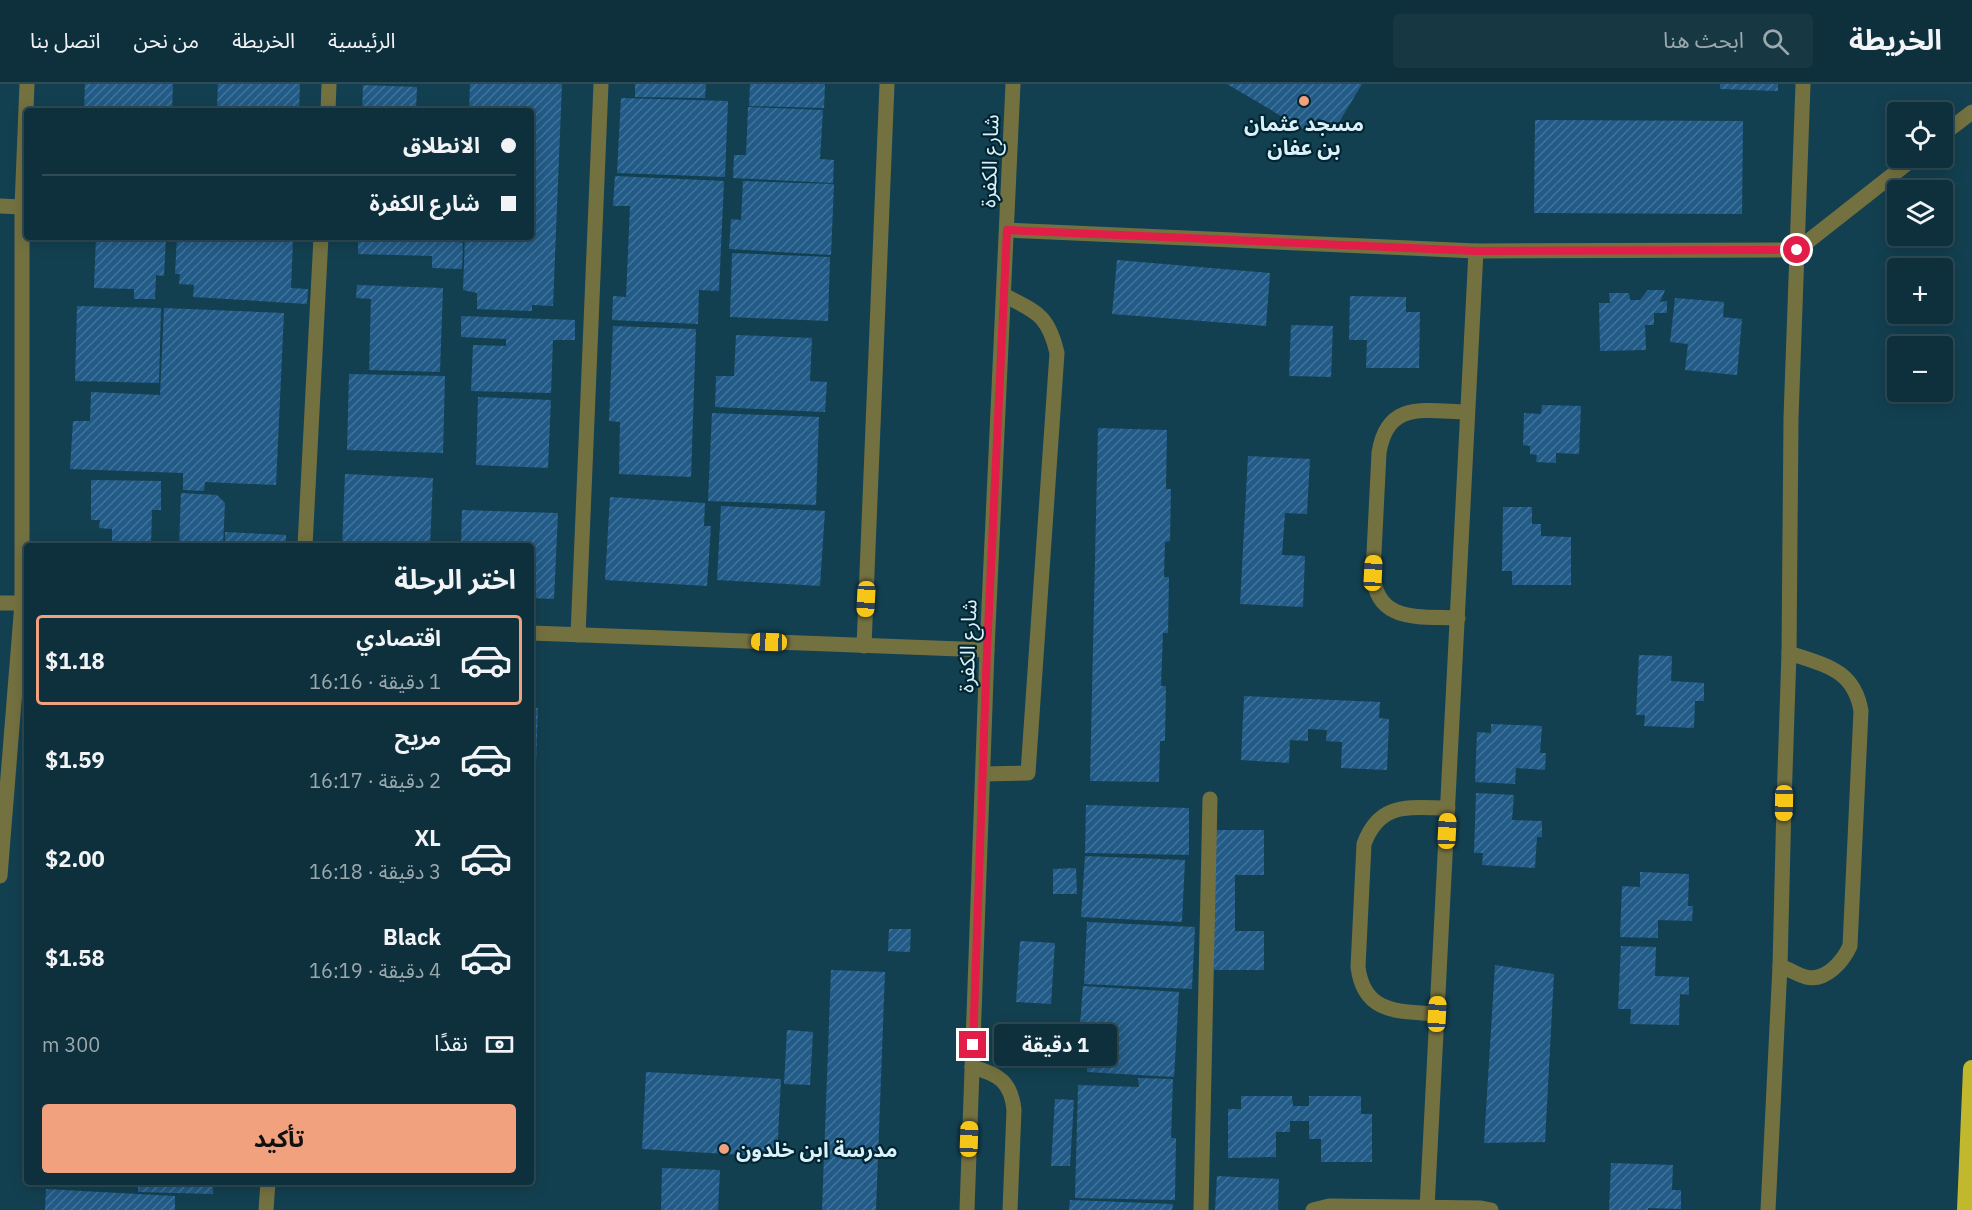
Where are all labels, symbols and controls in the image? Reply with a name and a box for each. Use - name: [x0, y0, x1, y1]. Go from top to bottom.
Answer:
- search box: [1393, 14, 1813, 68]
- text: الخريطة: [1849, 21, 1942, 58]
- text: ابحث هنا: [1663, 25, 1744, 54]
- icon: search: [1759, 25, 1792, 58]
- text: اتصل بنا: [30, 26, 100, 54]
- text: من نحن: [133, 26, 199, 54]
- text: الخريطة: [232, 26, 295, 54]
- text: الرئيسية: [328, 26, 396, 54]
- marker: مسجد عثمان بن عفان: [1297, 94, 1311, 108]
- map controls: [1887, 102, 1953, 402]
- button: locate: [1887, 102, 1953, 168]
- place label: مسجد عثمان بن عفان: [1244, 109, 1364, 161]
- street label: شارع الكفرة: [973, 114, 1007, 208]
- text: الانطلاق: [403, 130, 480, 159]
- button: layers: [1887, 180, 1953, 246]
- text: شارع الكفرة: [370, 188, 480, 217]
- route start: [1783, 236, 1810, 263]
- button: +: [1887, 258, 1953, 324]
- button: −: [1887, 336, 1953, 402]
- car: [1363, 555, 1383, 591]
- text: اختر الرحلة: [394, 561, 516, 596]
- car: [856, 581, 876, 617]
- street label: شارع الكفرة: [951, 599, 985, 693]
- text: اقتصادي: [356, 623, 441, 652]
- car: [751, 632, 787, 652]
- icon: car: [459, 633, 513, 687]
- text: $1.18: [45, 646, 105, 675]
- text: 1 دقيقة · 16:16: [309, 668, 441, 695]
- text: مريح: [395, 722, 441, 751]
- icon: car: [459, 732, 513, 786]
- text: $1.59: [45, 745, 105, 774]
- text: 2 دقيقة · 16:17: [309, 767, 441, 794]
- car: [1775, 785, 1793, 821]
- car: [1437, 813, 1457, 849]
- text: XL: [415, 823, 441, 852]
- icon: car: [459, 831, 513, 885]
- text: $2.00: [45, 844, 105, 873]
- text: 3 دقيقة · 16:18: [309, 858, 441, 885]
- text: Black: [383, 922, 441, 951]
- icon: car: [459, 930, 513, 984]
- text: $1.58: [45, 943, 105, 972]
- text: 4 دقيقة · 16:19: [309, 957, 441, 984]
- car: [1427, 996, 1447, 1032]
- callout: 1 دقيقة: [994, 1024, 1117, 1066]
- text: نقدًا: [434, 1028, 468, 1057]
- icon: cash: [483, 1028, 516, 1061]
- text: 300 m: [42, 1031, 100, 1058]
- route end: [959, 1031, 986, 1058]
- text: 1 دقيقة: [1022, 1031, 1089, 1058]
- button: تأكيد: [42, 1104, 516, 1173]
- car: [959, 1121, 979, 1157]
- place label: مدرسة ابن خلدون: [736, 1135, 897, 1163]
- marker: مدرسة ابن خلدون: [717, 1142, 731, 1156]

